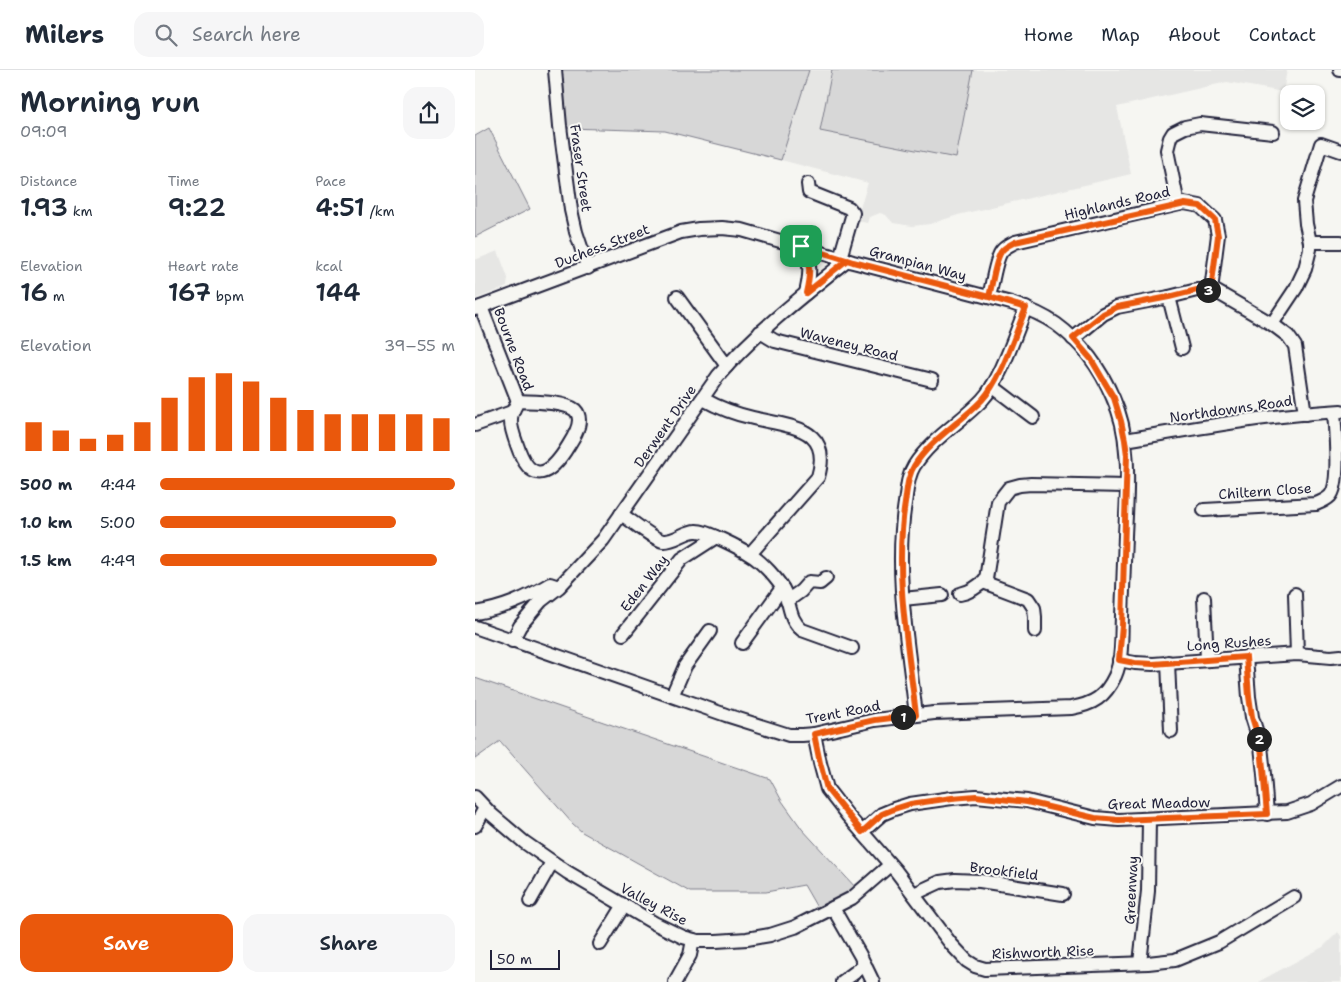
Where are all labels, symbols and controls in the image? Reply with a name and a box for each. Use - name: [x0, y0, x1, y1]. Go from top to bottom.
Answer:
- search box: [134, 12, 484, 57]
- text: Milers: [25, 19, 104, 51]
- icon: search: [152, 21, 180, 49]
- text: Search here: [192, 22, 301, 47]
- text: Home: [1024, 23, 1073, 47]
- text: Map: [1101, 23, 1140, 47]
- text: About: [1168, 23, 1221, 47]
- text: Contact: [1249, 23, 1316, 47]
- text: Morning run: [20, 83, 200, 121]
- map controls: [1280, 85, 1325, 130]
- button: layers: [1280, 85, 1325, 130]
- button: share: [403, 87, 455, 139]
- text: 09:09: [20, 121, 67, 142]
- street label: Fraser Street: [566, 123, 596, 213]
- text: Distance: [20, 172, 77, 190]
- text: Time: [168, 172, 200, 190]
- text: Pace: [315, 172, 346, 190]
- street label: Highlands Road: [1062, 182, 1172, 224]
- text: 1.93: [20, 190, 68, 224]
- text: 9:22: [168, 190, 226, 224]
- text: 4:51: [315, 190, 365, 224]
- text: km: [68, 202, 93, 220]
- text: /km: [365, 202, 395, 220]
- street label: Duchess Street: [552, 220, 652, 272]
- pin: [780, 225, 822, 267]
- icon: arrive: [787, 232, 815, 260]
- street label: Grampian Way: [867, 241, 969, 285]
- text: Elevation: [20, 257, 83, 275]
- text: Heart rate: [168, 257, 239, 275]
- text: kcal: [315, 257, 343, 275]
- text: 16: [20, 275, 48, 309]
- text: 167: [168, 275, 211, 309]
- text: 144: [315, 275, 360, 309]
- pin: 3: [1195, 278, 1221, 302]
- text: 3: [1204, 281, 1213, 299]
- text: m: [48, 287, 65, 305]
- text: bpm: [211, 287, 244, 305]
- street label: Bourne Road: [490, 305, 538, 393]
- street label: Waveney Road: [798, 323, 900, 365]
- text: Elevation: [20, 335, 92, 356]
- text: 39–55 m: [384, 335, 455, 356]
- street label: Derwent Drive: [630, 381, 700, 471]
- street label: Northdowns Road: [1168, 391, 1294, 427]
- text: 500 m: [20, 474, 72, 495]
- text: 4:44: [100, 474, 136, 495]
- street label: Chiltern Close: [1218, 479, 1312, 503]
- text: 1.0 km: [20, 512, 72, 533]
- text: 5:00: [100, 512, 135, 533]
- text: 1.5 km: [20, 550, 72, 571]
- text: 4:49: [100, 550, 136, 571]
- street label: Eden Way: [616, 551, 672, 615]
- street label: Long Rushes: [1186, 631, 1272, 655]
- street label: Trent Road: [804, 696, 882, 728]
- pin: 1: [891, 704, 915, 730]
- text: 1: [900, 708, 907, 726]
- pin: 2: [1247, 726, 1271, 752]
- text: 2: [1255, 730, 1264, 748]
- street label: Great Meadow: [1108, 793, 1210, 813]
- street label: Greenway: [1120, 855, 1142, 925]
- street label: Brookfield: [969, 858, 1039, 884]
- street label: Valley Rise: [617, 879, 691, 929]
- button: Save: [20, 914, 233, 972]
- button: Share: [243, 914, 455, 972]
- street label: Rishworth Rise: [992, 941, 1095, 963]
- scale bar: [490, 947, 560, 970]
- text: 50 m: [497, 950, 532, 968]

